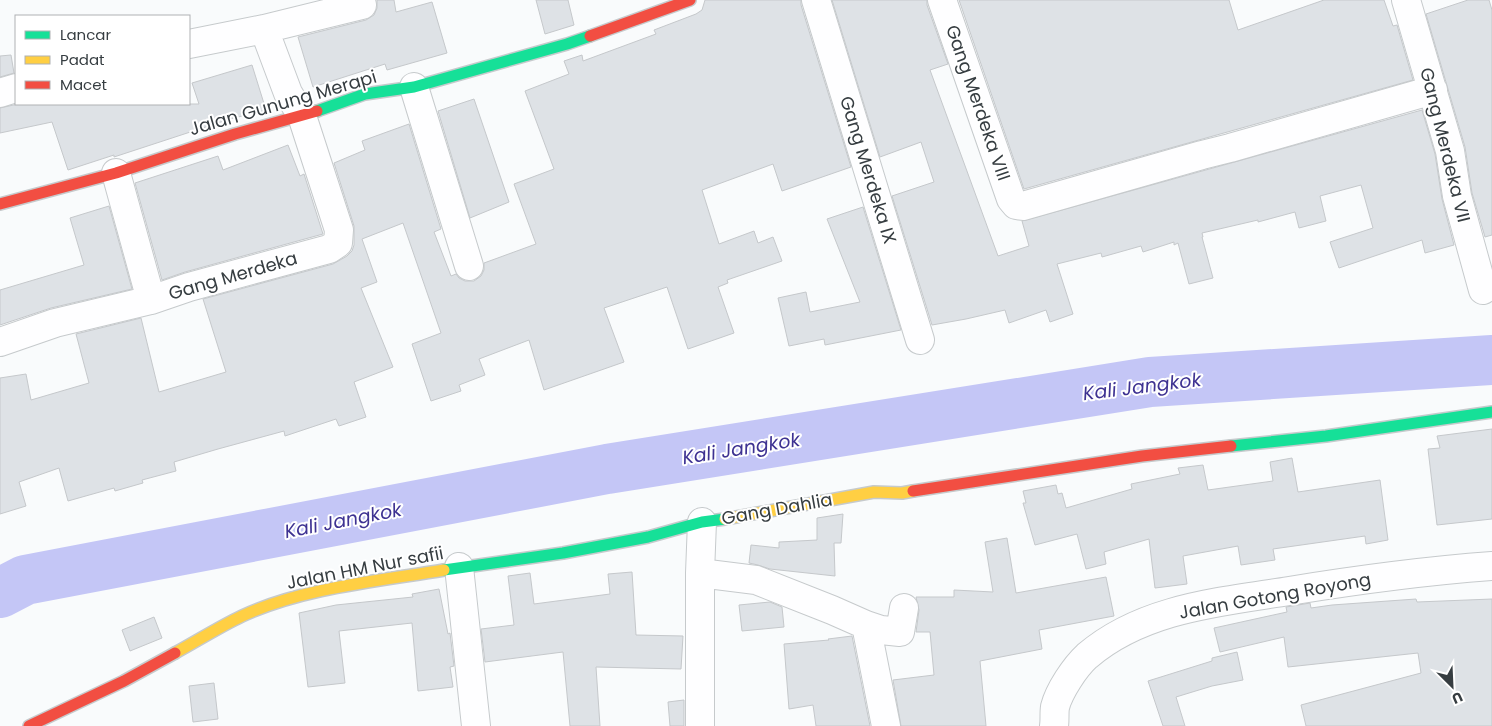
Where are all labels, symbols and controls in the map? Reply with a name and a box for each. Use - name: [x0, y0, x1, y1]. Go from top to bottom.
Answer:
- legend: [15, 15, 190, 105]
- street label: Gang Merdeka VIII: [940, 22, 1017, 184]
- text: Lancar: [60, 24, 111, 45]
- text: Padat: [60, 49, 105, 70]
- street label: Jalan Gunung Merapi: [186, 64, 379, 141]
- street label: Gang Merdeka VII: [1414, 65, 1477, 225]
- text: Macet: [60, 74, 107, 95]
- street label: Gang Merdeka IX: [834, 93, 903, 247]
- street label: Gang Merdeka: [166, 245, 300, 306]
- water label: Kali Jangkok: [1081, 366, 1204, 407]
- water label: Kali Jangkok: [680, 426, 803, 471]
- street label: Gang Dahlia: [720, 486, 834, 531]
- water label: Kali Jangkok: [282, 496, 405, 545]
- street label: Jalan HM Nur safii: [284, 540, 446, 595]
- street label: Jalan Gotong Royong: [1177, 566, 1373, 625]
- north arrow: [1427, 661, 1477, 711]
- text: U: [1449, 687, 1466, 709]

